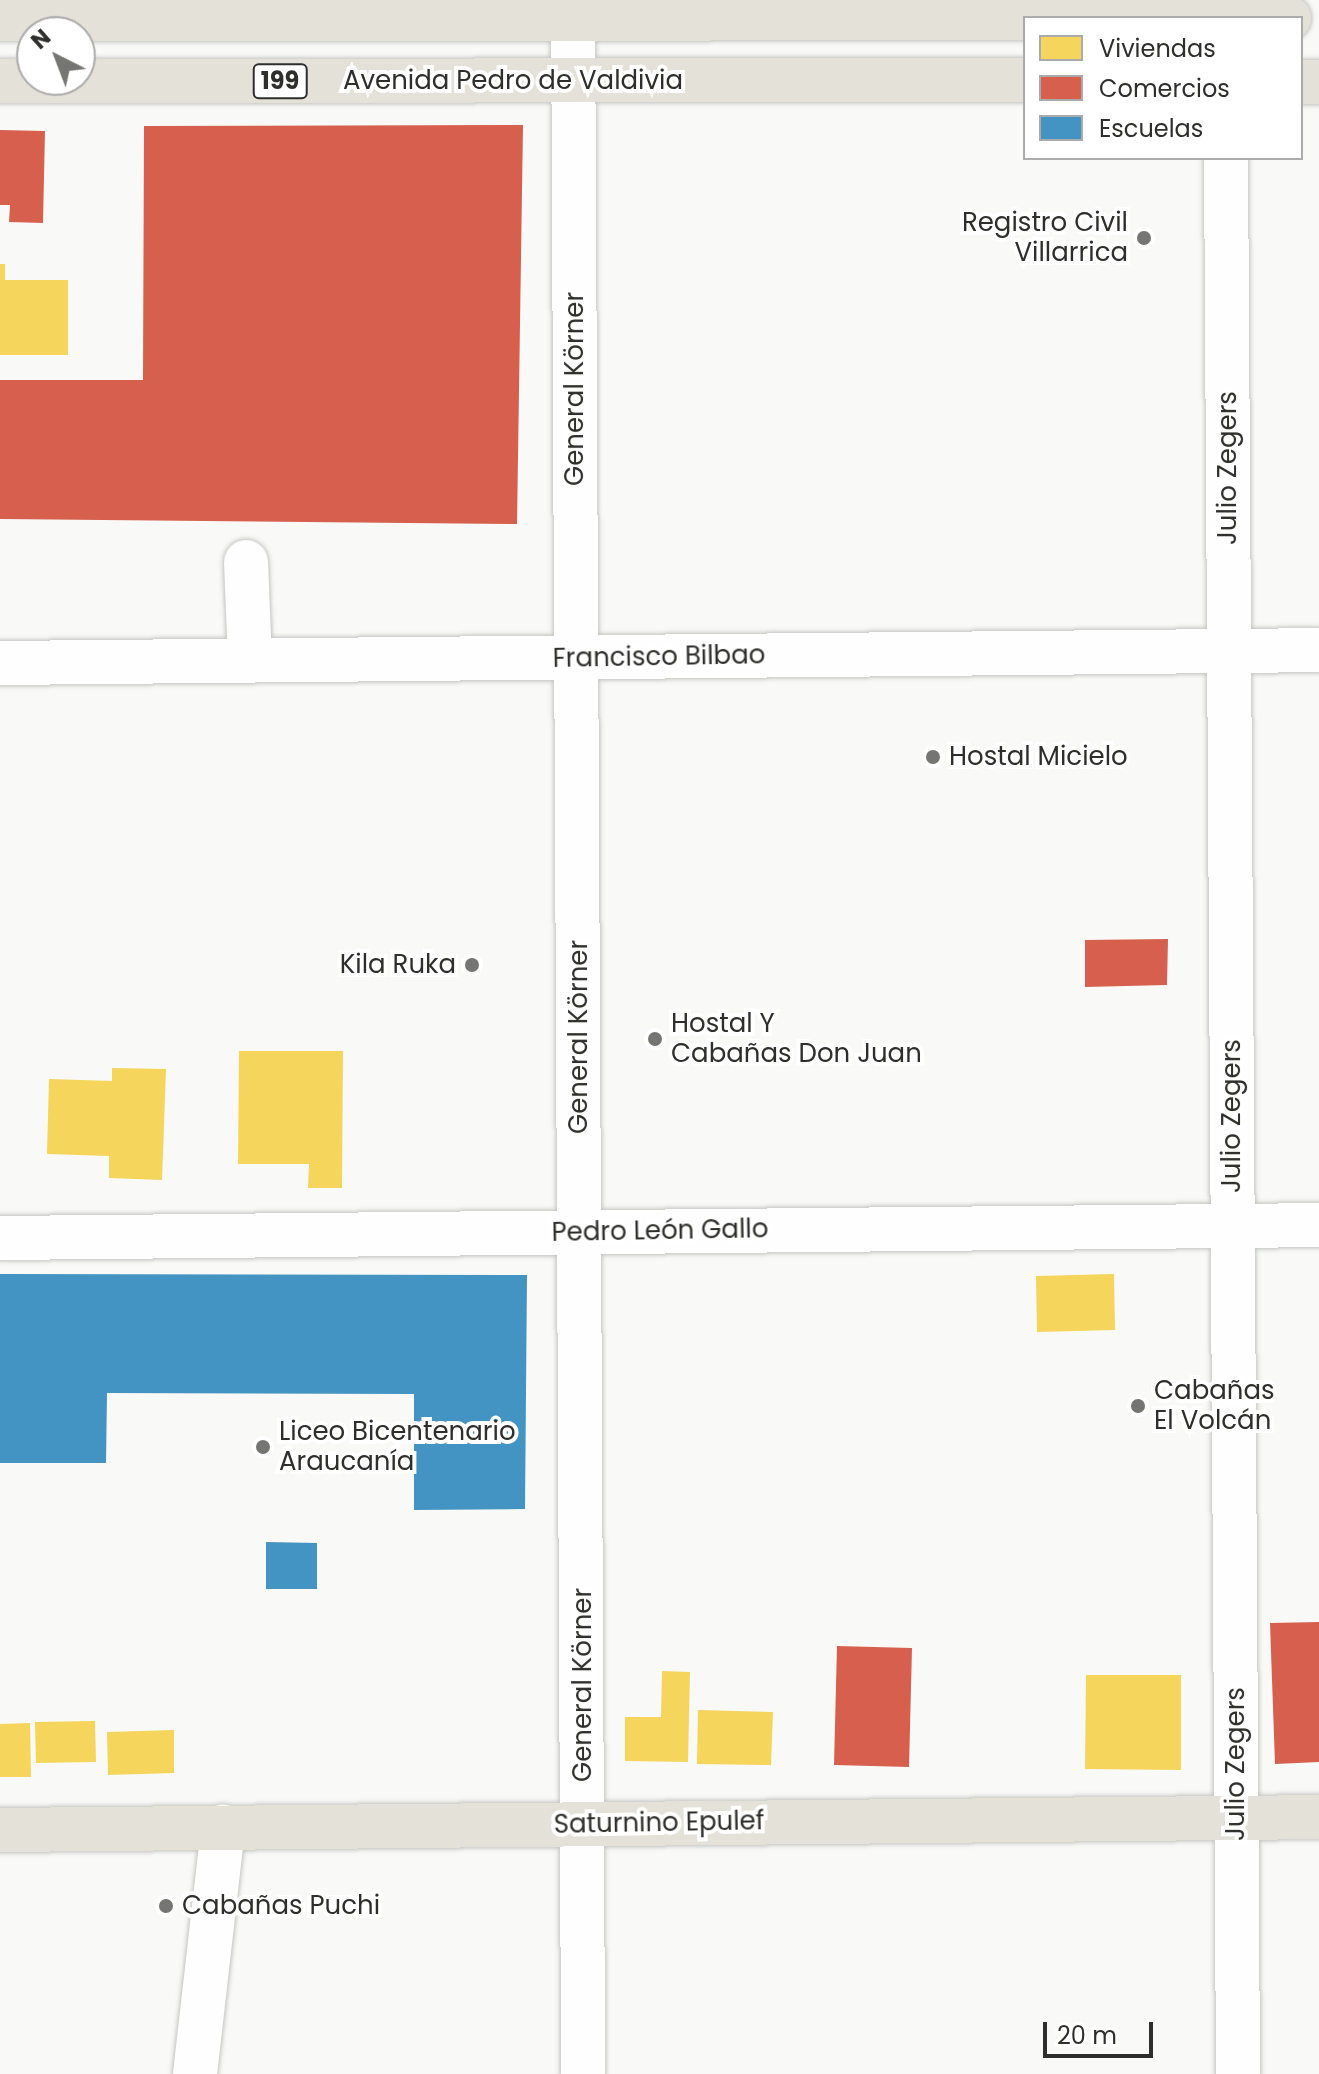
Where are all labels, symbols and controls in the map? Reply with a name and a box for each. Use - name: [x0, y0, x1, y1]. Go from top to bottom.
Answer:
- north arrow: [16, 16, 96, 96]
- legend: [1023, 16, 1303, 160]
- text: N: [24, 22, 57, 56]
- text: Viviendas: [1099, 32, 1216, 65]
- road number: 199: [252, 61, 308, 101]
- street label: Avenida Pedro de Valdivia: [343, 65, 683, 97]
- text: Comercios: [1099, 72, 1230, 105]
- text: Escuelas: [1099, 112, 1203, 145]
- place label: Registro Civil Villarrica: [962, 207, 1128, 268]
- marker: Registro Civil Villarrica: [1135, 229, 1153, 247]
- street label: General Körner: [559, 292, 591, 486]
- street label: Julio Zegers: [1212, 391, 1244, 545]
- street label: Francisco Bilbao: [552, 640, 766, 674]
- place label: Hostal Micielo: [949, 741, 1128, 773]
- marker: Hostal Micielo: [924, 748, 942, 766]
- street label: General Körner: [563, 940, 595, 1134]
- place label: Kila Ruka: [340, 949, 456, 981]
- marker: Kila Ruka: [463, 956, 481, 974]
- place label: Hostal Y Cabañas Don Juan: [671, 1008, 922, 1070]
- marker: Hostal Y Cabañas Don Juan: [646, 1030, 664, 1048]
- street label: Julio Zegers: [1216, 1039, 1248, 1193]
- street label: Pedro León Gallo: [551, 1214, 769, 1248]
- place label: Cabañas El Volcán: [1154, 1375, 1275, 1436]
- marker: Cabañas El Volcán: [1129, 1397, 1147, 1415]
- place label: Liceo Bicentenario Araucanía: [279, 1416, 516, 1478]
- marker: Liceo Bicentenario Araucanía: [254, 1438, 272, 1456]
- street label: General Körner: [567, 1588, 599, 1782]
- street label: Julio Zegers: [1220, 1687, 1252, 1841]
- street label: Saturnino Epulef: [553, 1806, 765, 1840]
- place label: Cabañas Puchi: [182, 1890, 380, 1922]
- marker: Cabañas Puchi: [157, 1897, 175, 1915]
- scale bar: [1047, 2006, 1157, 2056]
- text: 20 m: [1057, 2019, 1117, 2052]

